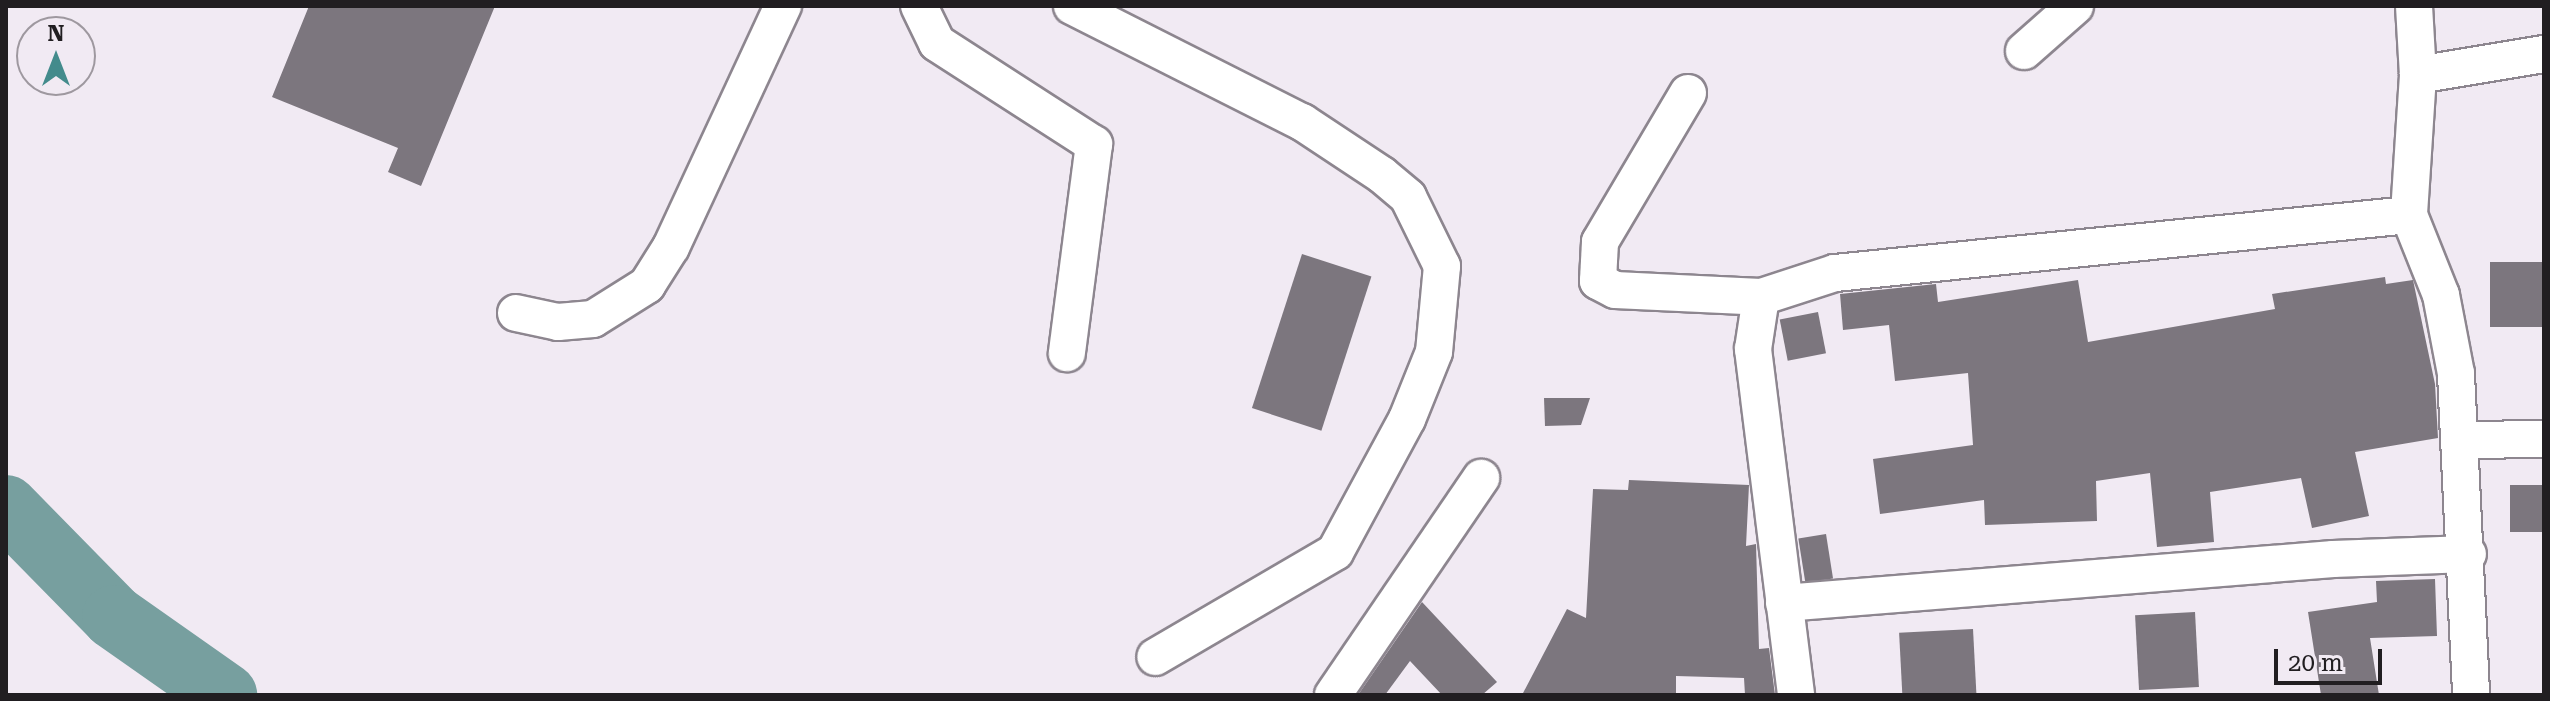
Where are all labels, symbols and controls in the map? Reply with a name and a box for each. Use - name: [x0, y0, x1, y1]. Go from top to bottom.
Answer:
- north arrow: [16, 16, 96, 96]
- text: N: [48, 21, 64, 46]
- scale bar: [2278, 633, 2386, 683]
- text: 20 m: [2288, 649, 2343, 677]

